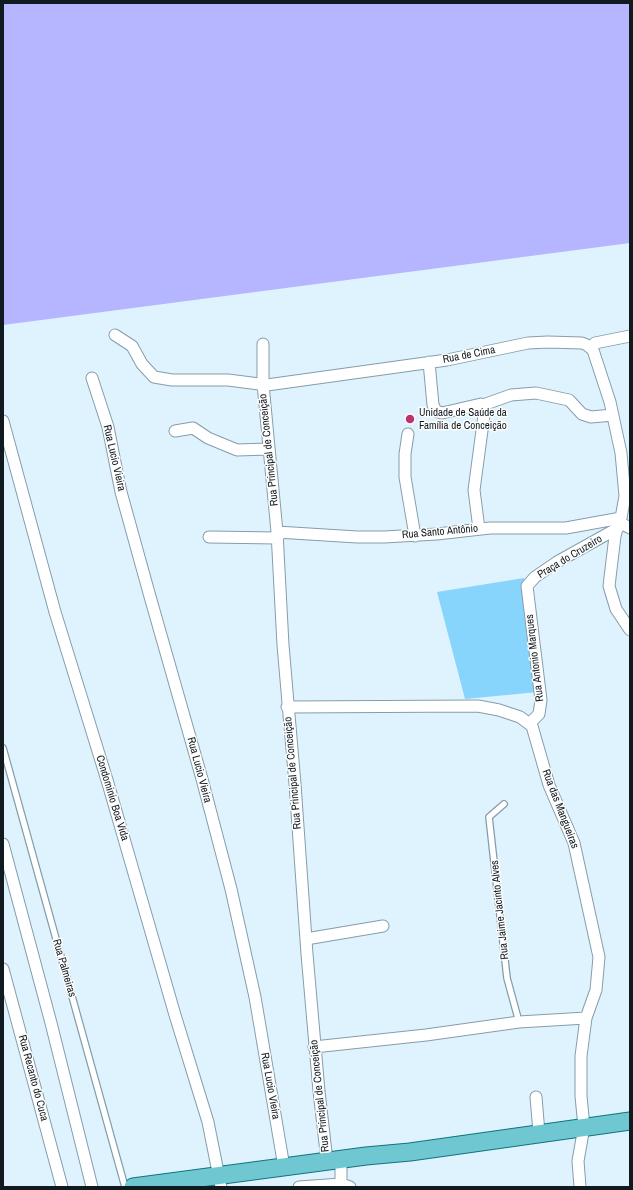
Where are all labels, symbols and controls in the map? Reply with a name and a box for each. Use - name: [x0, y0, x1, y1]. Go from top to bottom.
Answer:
- street label: Rua de Cima: [442, 343, 496, 367]
- street label: Rua Principal de Conceição: [257, 393, 281, 507]
- place label: Unidade de Saúde da Família de Conceição: [419, 406, 507, 432]
- marker: Unidade de Saúde da Família de Conceição: [404, 413, 416, 425]
- street label: Rua Lucio Vieira: [100, 424, 128, 492]
- street label: Rua Santo Antônio: [401, 522, 479, 542]
- street label: Praça do Cruzeiro: [535, 532, 605, 582]
- street label: Rua Antonio Marques: [523, 614, 547, 702]
- street label: Rua Principal de Conceição: [282, 716, 304, 830]
- street label: Rua Lucio Vieira: [184, 736, 214, 804]
- street label: Condominio Boa Vida: [93, 754, 131, 842]
- street label: Rua das Mangueiras: [539, 768, 581, 850]
- street label: Rua Jaime Jacinto Alves: [488, 860, 512, 960]
- street label: Rua Palmeiras: [49, 938, 79, 998]
- street label: Rua Recanto do Cuca: [15, 1033, 51, 1123]
- street label: Rua Principal de Conceição: [308, 1039, 332, 1153]
- street label: Rua Lucio Vieira: [258, 1052, 282, 1120]

